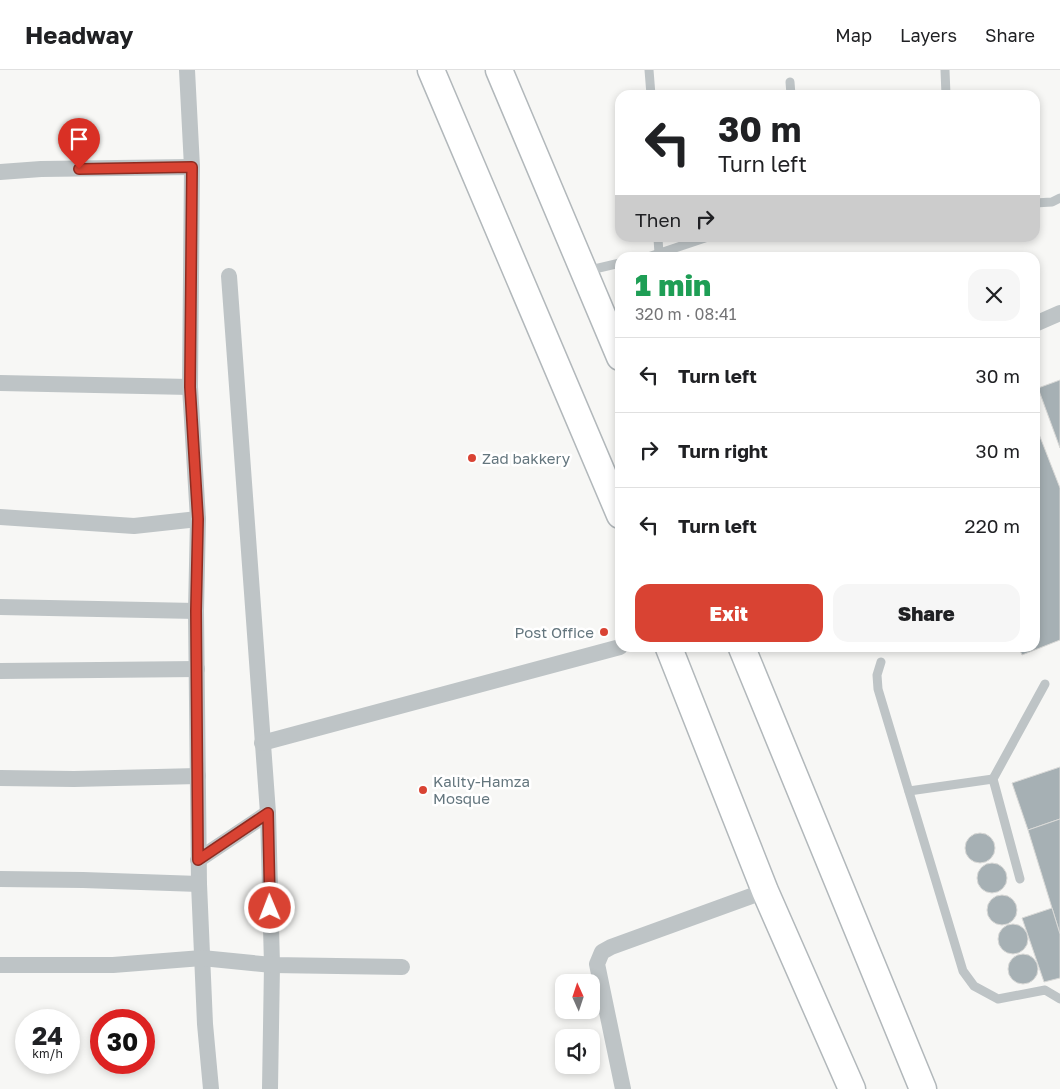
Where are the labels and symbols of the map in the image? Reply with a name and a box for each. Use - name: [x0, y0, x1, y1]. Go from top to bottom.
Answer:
- pin: [58, 118, 100, 169]
- place label: Zad bakkery: [482, 449, 571, 467]
- marker: Zad bakkery: [466, 452, 478, 464]
- place label: Post Office: [515, 623, 594, 641]
- marker: Post Office: [598, 626, 610, 638]
- place label: Kality-Hamza Mosque: [433, 772, 530, 807]
- marker: Kality-Hamza Mosque: [417, 784, 429, 796]
- position arrow: [243, 881, 295, 933]
- north arrow: [555, 974, 600, 1019]
- speed limit sign: 30: [90, 1009, 155, 1074]

